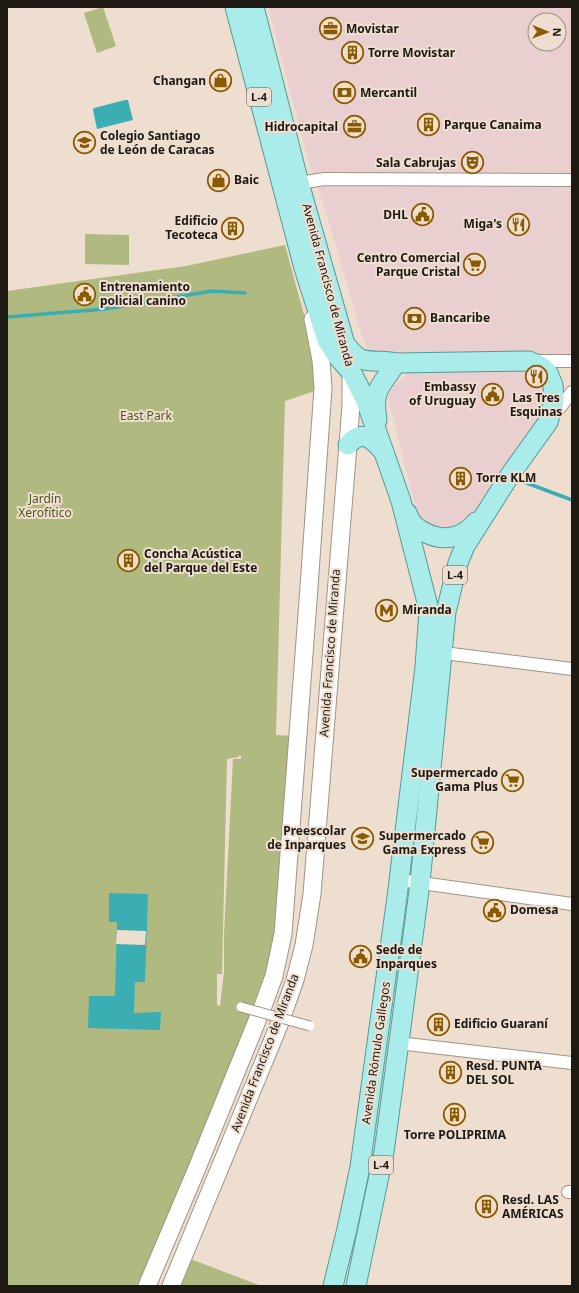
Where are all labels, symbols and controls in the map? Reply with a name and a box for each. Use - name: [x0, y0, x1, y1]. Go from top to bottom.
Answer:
- north arrow: [527, 12, 567, 52]
- office icon: Movistar: [317, 16, 343, 42]
- place label: Movistar: [346, 20, 399, 37]
- text: N: [550, 28, 565, 37]
- building icon: Torre Movistar: [339, 40, 365, 66]
- place label: Torre Movistar: [368, 44, 456, 61]
- shop icon: Changan: [208, 68, 234, 94]
- place label: Changan: [153, 72, 206, 89]
- bank icon: Mercantil: [332, 80, 358, 106]
- place label: Mercantil: [360, 84, 417, 101]
- road number: L-4: [247, 88, 271, 106]
- building icon: Parque Canaima: [416, 112, 442, 138]
- office icon: Hidrocapital: [341, 114, 367, 140]
- place label: Parque Canaima: [444, 116, 542, 133]
- place label: Hidrocapital: [264, 118, 338, 135]
- place label: Colegio Santiago de León de Caracas: [100, 127, 215, 158]
- school or university icon: Colegio Santiago de León de Caracas: [71, 130, 97, 156]
- theatre icon: Sala Cabrujas: [459, 150, 485, 176]
- place label: Sala Cabrujas: [376, 154, 456, 171]
- shop icon: Baic: [205, 167, 231, 193]
- place label: Baic: [234, 171, 259, 188]
- street label: Avenida Francisco de Miranda: [298, 201, 358, 368]
- public building icon: DHL: [410, 202, 436, 228]
- place label: DHL: [383, 206, 408, 223]
- restaurant icon: Miga's: [505, 211, 531, 237]
- place label: Edificio Tecoteca: [165, 212, 218, 243]
- building icon: Edificio Tecoteca: [220, 215, 246, 241]
- place label: Miga's: [464, 215, 502, 232]
- place label: Centro Comercial Parque Cristal: [357, 249, 460, 280]
- supermarket icon: Centro Comercial Parque Cristal: [462, 252, 488, 278]
- place label: Entrenamiento policial canino: [100, 278, 190, 309]
- public building icon: Entrenamiento policial canino: [72, 281, 98, 307]
- bank icon: Bancaribe: [402, 305, 428, 331]
- place label: Bancaribe: [430, 309, 490, 326]
- restaurant icon: Las Tres Esquinas: [523, 364, 549, 390]
- place label: Embassy of Uruguay: [409, 378, 476, 409]
- public building icon: Embassy of Uruguay: [479, 381, 505, 407]
- place label: Las Tres Esquinas: [510, 389, 562, 420]
- park label: East Park: [120, 407, 173, 424]
- building icon: Torre KLM: [447, 465, 473, 491]
- place label: Torre KLM: [476, 469, 536, 486]
- park label: Jardín Xerofítico: [18, 490, 72, 521]
- place label: Concha Acústica del Parque del Este: [144, 545, 257, 576]
- building icon: Concha Acústica del Parque del Este: [115, 548, 141, 574]
- road number: L-4: [443, 566, 467, 584]
- street label: Avenida Francisco de Miranda: [315, 568, 344, 738]
- metro station icon: Miranda: [373, 597, 399, 623]
- place label: Miranda: [402, 601, 452, 618]
- place label: Supermercado Gama Plus: [411, 764, 498, 795]
- supermarket icon: Supermercado Gama Plus: [500, 767, 526, 793]
- place label: Preescolar de Inparques: [267, 822, 347, 853]
- school or university icon: Preescolar de Inparques: [349, 825, 375, 851]
- place label: Supermercado Gama Express: [379, 827, 466, 858]
- supermarket icon: Supermercado Gama Express: [469, 830, 495, 856]
- public building icon: Domesa: [481, 897, 507, 923]
- place label: Domesa: [510, 901, 558, 918]
- place label: Sede de Inparques: [376, 941, 437, 972]
- public building icon: Sede de Inparques: [347, 944, 373, 970]
- street label: Avenida Francisco de Miranda: [226, 971, 303, 1134]
- street label: Avenida Rómulo Gallegos: [357, 980, 394, 1125]
- building icon: Edificio Guaraní: [426, 1011, 452, 1037]
- place label: Edificio Guaraní: [454, 1015, 549, 1032]
- place label: Resd. PUNTA DEL SOL: [466, 1057, 543, 1088]
- building icon: Resd. PUNTA DEL SOL: [438, 1060, 464, 1086]
- building icon: Torre POLIPRIMA: [442, 1101, 468, 1127]
- place label: Torre POLIPRIMA: [404, 1126, 507, 1143]
- road number: L-4: [369, 1156, 393, 1174]
- place label: Resd. LAS AMÉRICAS: [502, 1191, 564, 1222]
- building icon: Resd. LAS AMÉRICAS: [473, 1194, 499, 1220]

